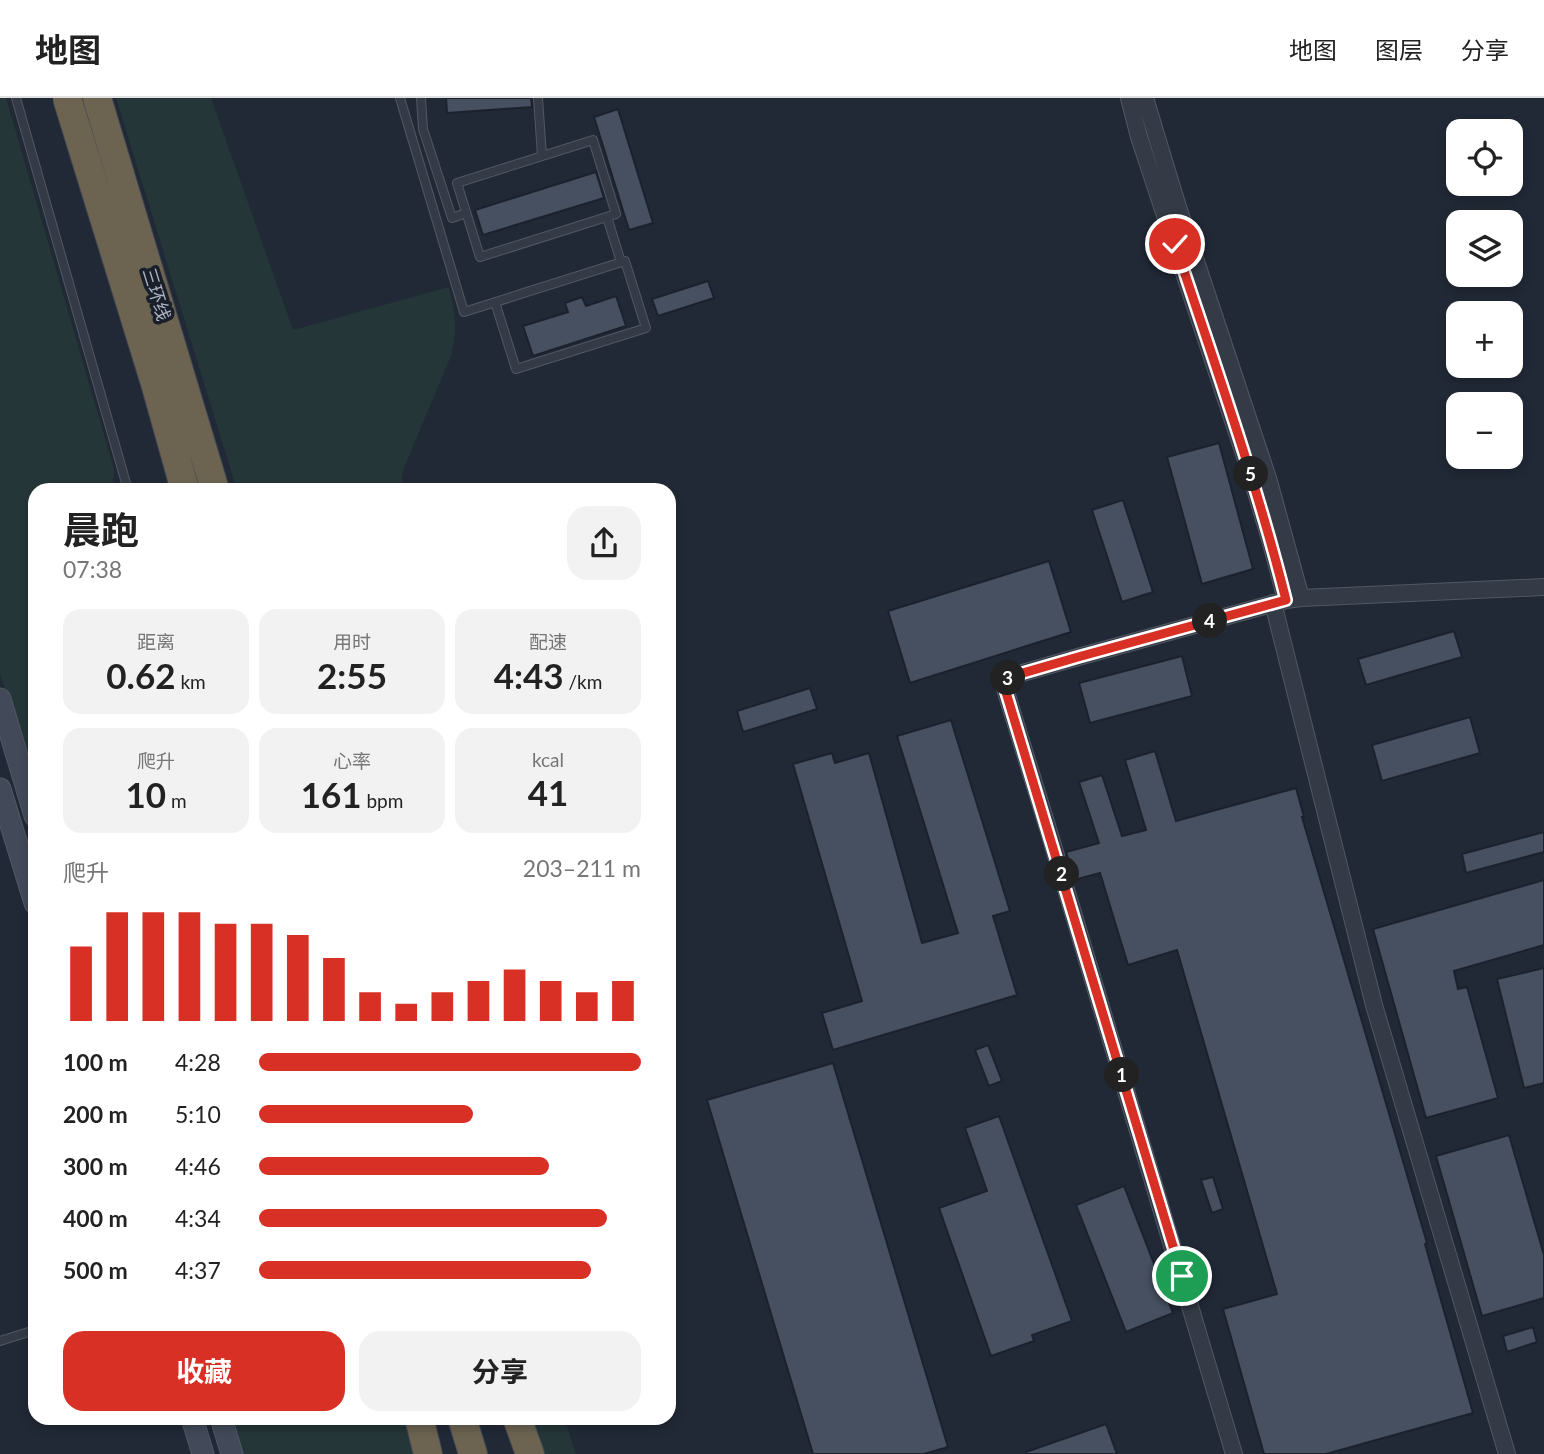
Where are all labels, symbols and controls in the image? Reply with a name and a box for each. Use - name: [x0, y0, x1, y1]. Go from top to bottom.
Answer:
- text: 地图: [35, 29, 101, 69]
- text: 地图: [1289, 35, 1337, 64]
- text: 图层: [1375, 35, 1423, 64]
- text: 分享: [1461, 35, 1509, 64]
- map controls: [1446, 119, 1523, 469]
- button: locate: [1446, 119, 1523, 196]
- button: layers: [1446, 210, 1523, 287]
- pin: [1145, 214, 1205, 274]
- icon: check: [1156, 225, 1194, 263]
- street label: 三环线: [139, 265, 175, 323]
- button: +: [1446, 301, 1523, 378]
- button: −: [1446, 392, 1523, 469]
- pin: 5: [1234, 456, 1268, 492]
- text: 5: [1245, 462, 1256, 485]
- text: 晨跑: [63, 506, 139, 552]
- button: share: [567, 506, 641, 580]
- text: 07:38: [63, 555, 122, 583]
- pin: 4: [1192, 603, 1228, 638]
- text: 4: [1204, 609, 1215, 632]
- text: 距离: [137, 630, 175, 653]
- text: 用时: [333, 630, 371, 653]
- text: 配速: [529, 630, 567, 653]
- text: 0.62: [106, 654, 176, 696]
- text: 2:55: [317, 654, 387, 696]
- text: 4:43: [494, 654, 564, 696]
- pin: 3: [990, 660, 1026, 696]
- text: 3: [1002, 666, 1013, 689]
- text: km: [176, 670, 206, 693]
- text: /km: [564, 670, 602, 693]
- text: kcal: [532, 748, 564, 771]
- text: 爬升: [137, 749, 175, 772]
- text: 心率: [333, 749, 371, 772]
- text: 41: [528, 771, 568, 813]
- text: 10: [125, 773, 166, 815]
- text: 161: [301, 773, 362, 815]
- text: m: [166, 789, 187, 812]
- text: bpm: [362, 789, 403, 812]
- text: 203–211 m: [523, 854, 641, 882]
- pin: 2: [1044, 856, 1080, 892]
- text: 爬升: [63, 858, 109, 886]
- text: 2: [1056, 862, 1067, 885]
- text: 100 m: [63, 1048, 128, 1076]
- text: 4:28: [175, 1048, 221, 1076]
- pin: 1: [1104, 1058, 1140, 1093]
- text: 1: [1116, 1063, 1127, 1086]
- text: 200 m: [63, 1100, 128, 1128]
- text: 5:10: [175, 1100, 221, 1128]
- text: 300 m: [63, 1152, 128, 1180]
- text: 4:46: [175, 1152, 221, 1180]
- text: 400 m: [63, 1204, 128, 1232]
- text: 4:34: [175, 1204, 221, 1232]
- pin: [1152, 1246, 1212, 1306]
- text: 500 m: [63, 1256, 128, 1284]
- text: 4:37: [175, 1256, 221, 1284]
- icon: arrive: [1163, 1257, 1201, 1295]
- button: 收藏: [63, 1331, 345, 1411]
- button: 分享: [359, 1331, 641, 1411]

